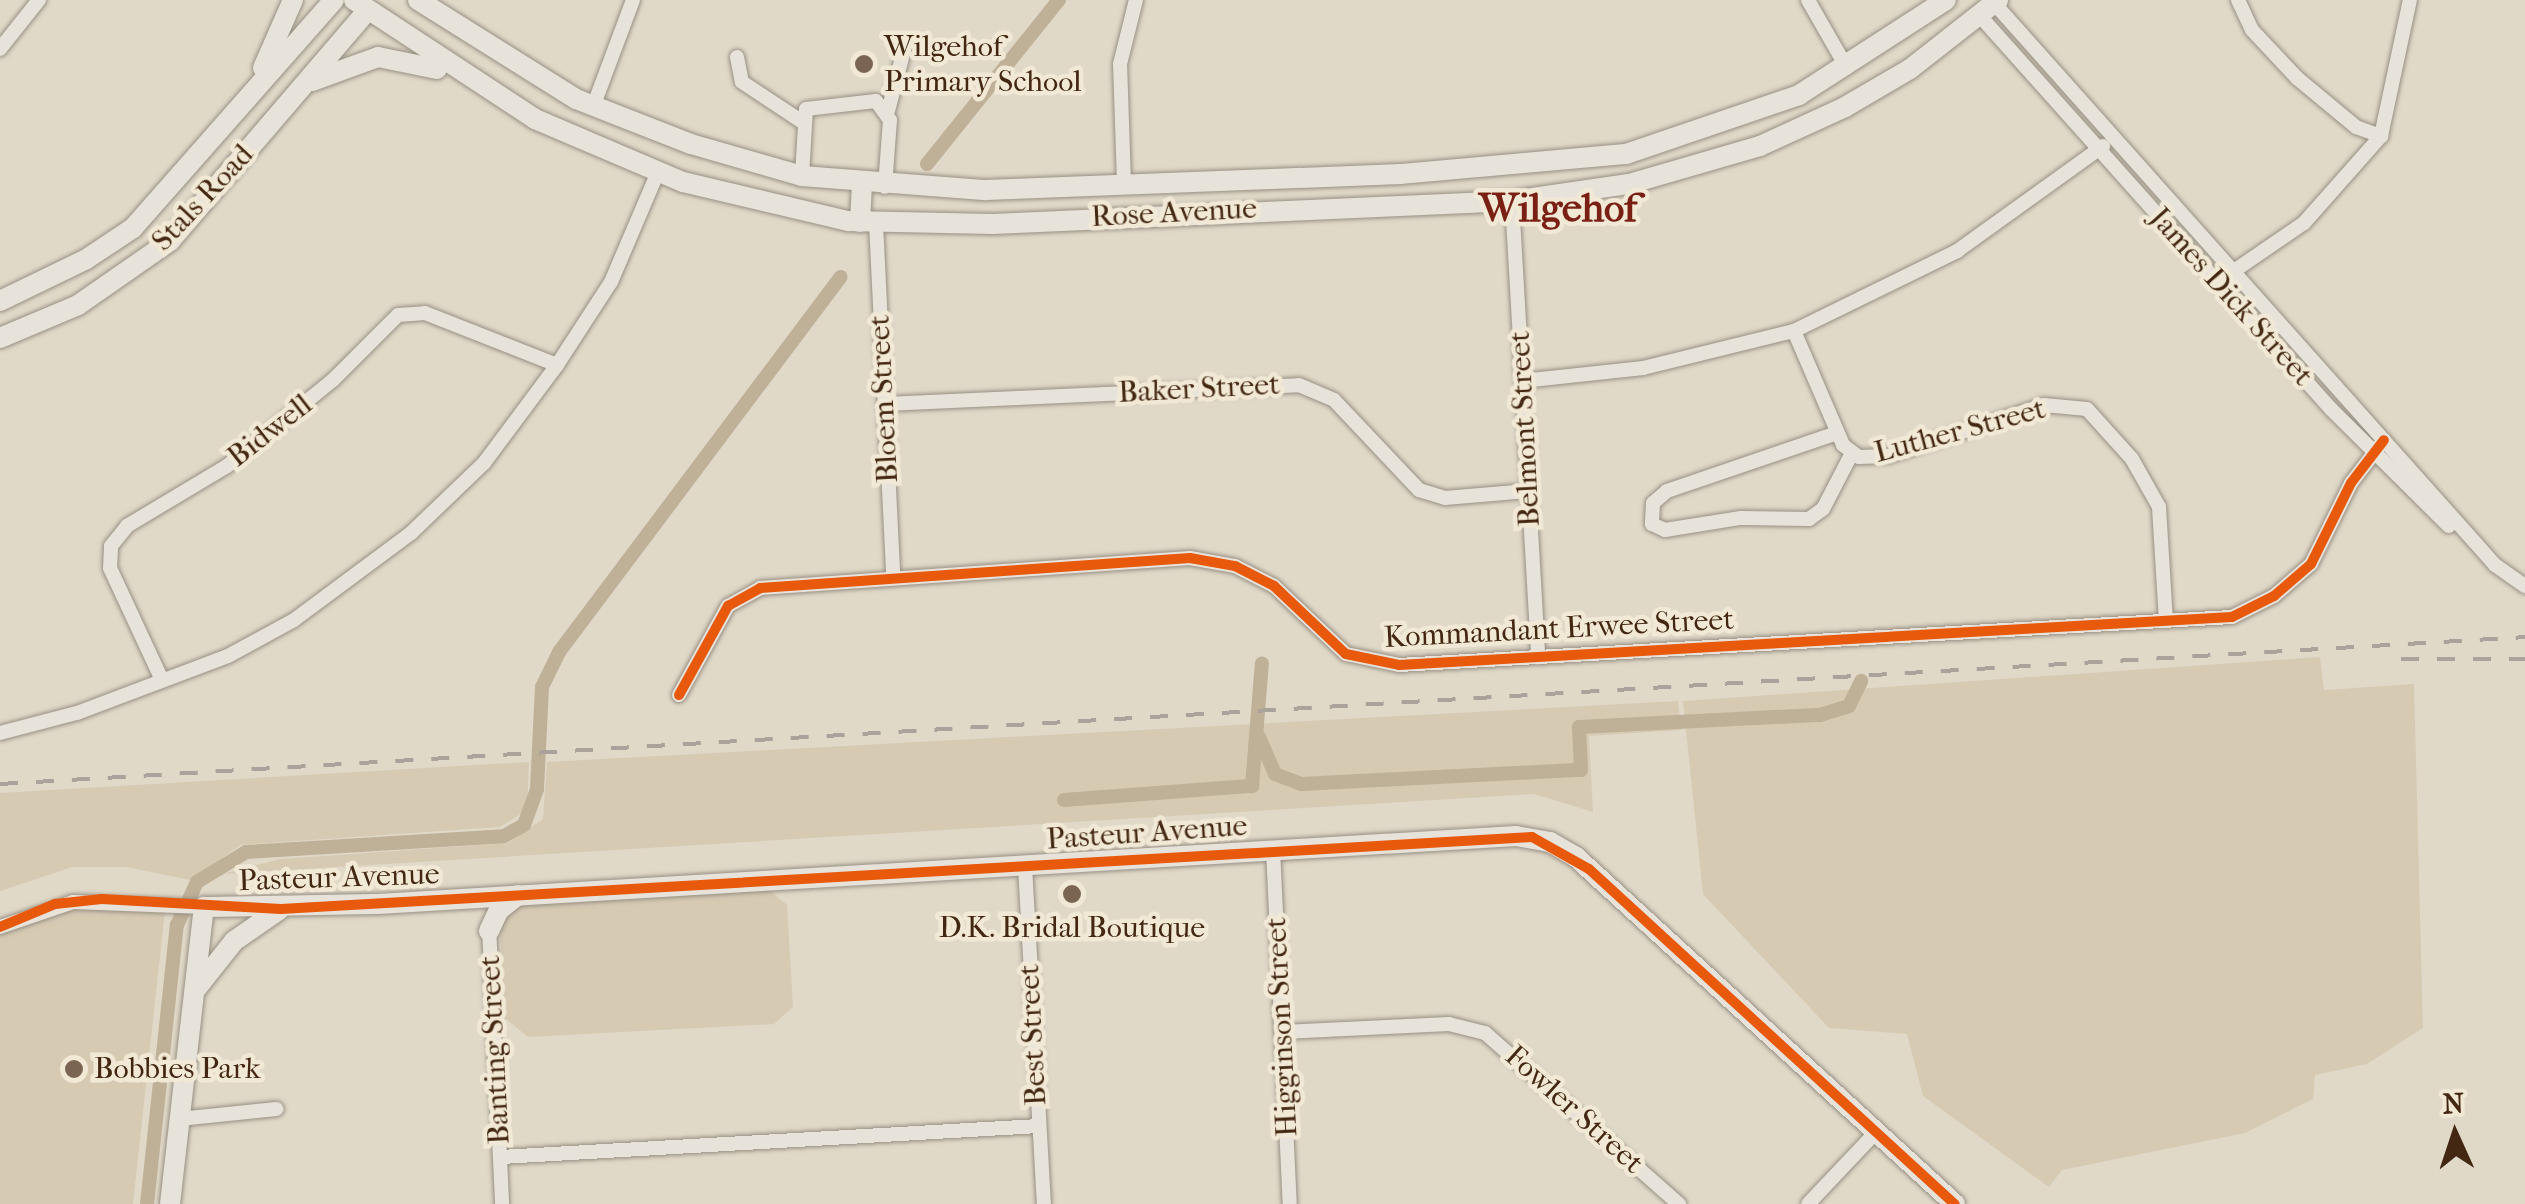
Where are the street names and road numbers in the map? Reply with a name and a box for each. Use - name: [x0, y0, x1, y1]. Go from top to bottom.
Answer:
- street label: Stals Road: [145, 137, 261, 259]
- street label: Rose Avenue: [1090, 191, 1258, 235]
- street label: James Dick Street: [2142, 200, 2320, 394]
- street label: Bloem Street: [862, 314, 906, 484]
- street label: Belmont Street: [1502, 330, 1548, 528]
- street label: Baker Street: [1117, 367, 1281, 411]
- street label: Bidwell: [221, 387, 319, 475]
- street label: Luther Street: [1871, 391, 2049, 471]
- street label: Kommandant Erwee Street: [1383, 602, 1735, 656]
- street label: Pasteur Avenue: [1045, 808, 1249, 858]
- street label: Pasteur Avenue: [238, 856, 440, 900]
- street label: Higginson Street: [1258, 916, 1306, 1138]
- street label: Banting Street: [472, 955, 518, 1145]
- street label: Best Street: [1011, 963, 1055, 1107]
- street label: Fowler Street: [1497, 1038, 1651, 1182]

